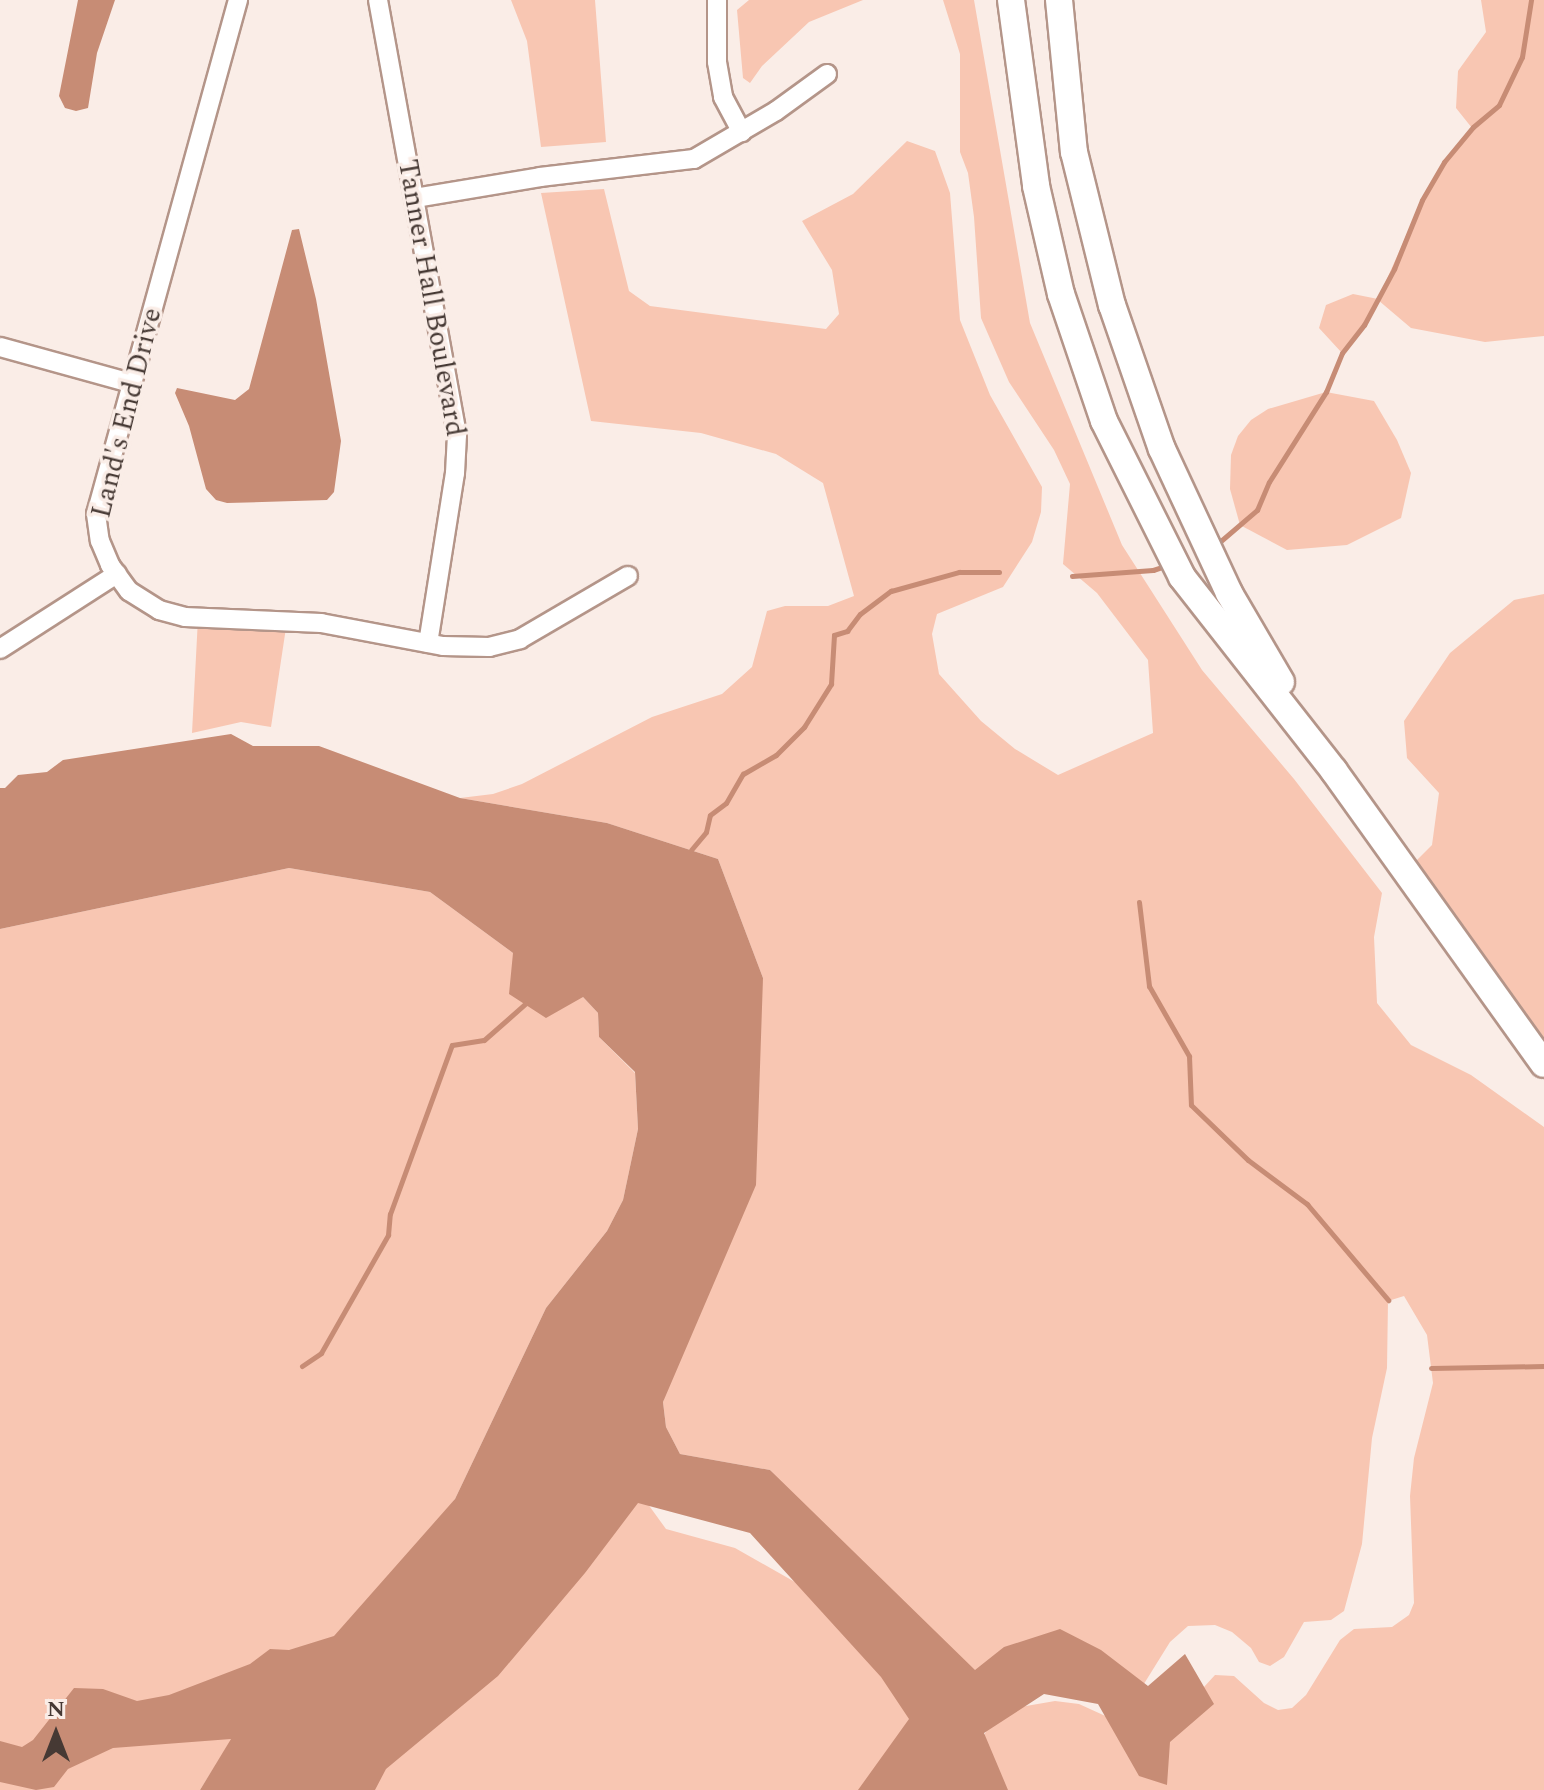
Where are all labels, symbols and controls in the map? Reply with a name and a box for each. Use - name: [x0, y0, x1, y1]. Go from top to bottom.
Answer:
- street label: Tanner Hall Boulevard: [390, 157, 472, 439]
- street label: Land's End Drive: [85, 305, 169, 521]
- text: N: [47, 1693, 65, 1726]
- north arrow: [16, 1694, 96, 1774]

